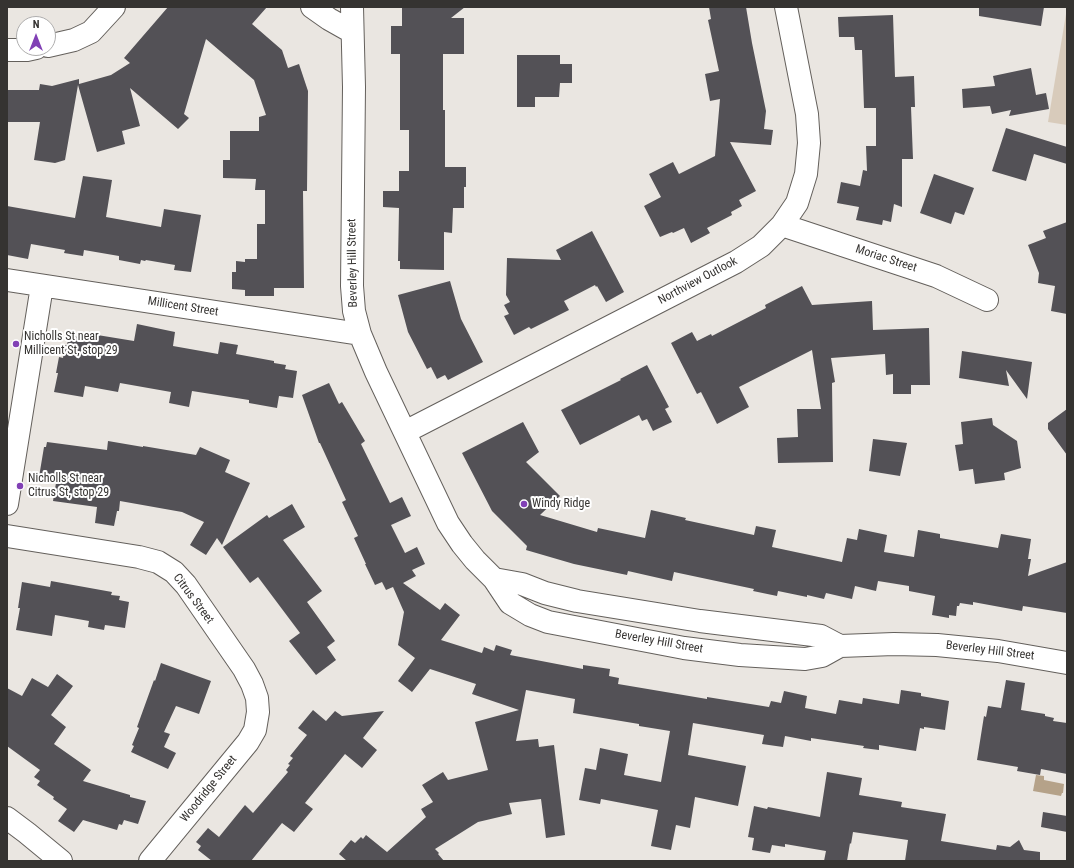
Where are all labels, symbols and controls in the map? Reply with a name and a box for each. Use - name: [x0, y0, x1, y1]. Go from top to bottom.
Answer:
- north arrow: [16, 16, 56, 56]
- text: N: [33, 18, 39, 31]
- street label: Beverley Hill Street: [345, 218, 361, 308]
- street label: Moriac Street: [854, 242, 918, 276]
- street label: Northview Outlook: [656, 254, 740, 308]
- street label: Millicent Street: [147, 294, 219, 320]
- place label: Nicholls St near Millicent St, stop 29: [24, 330, 118, 358]
- marker: Nicholls St near Millicent St, stop 29: [11, 339, 21, 349]
- place label: Nicholls St near Citrus St, stop 29: [28, 472, 109, 500]
- marker: Nicholls St near Citrus St, stop 29: [15, 481, 25, 491]
- place label: Windy Ridge: [532, 497, 590, 511]
- marker: Windy Ridge: [519, 499, 529, 509]
- street label: Citrus Street: [170, 571, 216, 627]
- street label: Beverley Hill Street: [614, 627, 704, 657]
- street label: Beverley Hill Street: [945, 638, 1035, 664]
- street label: Woodridge Street: [178, 753, 240, 825]

